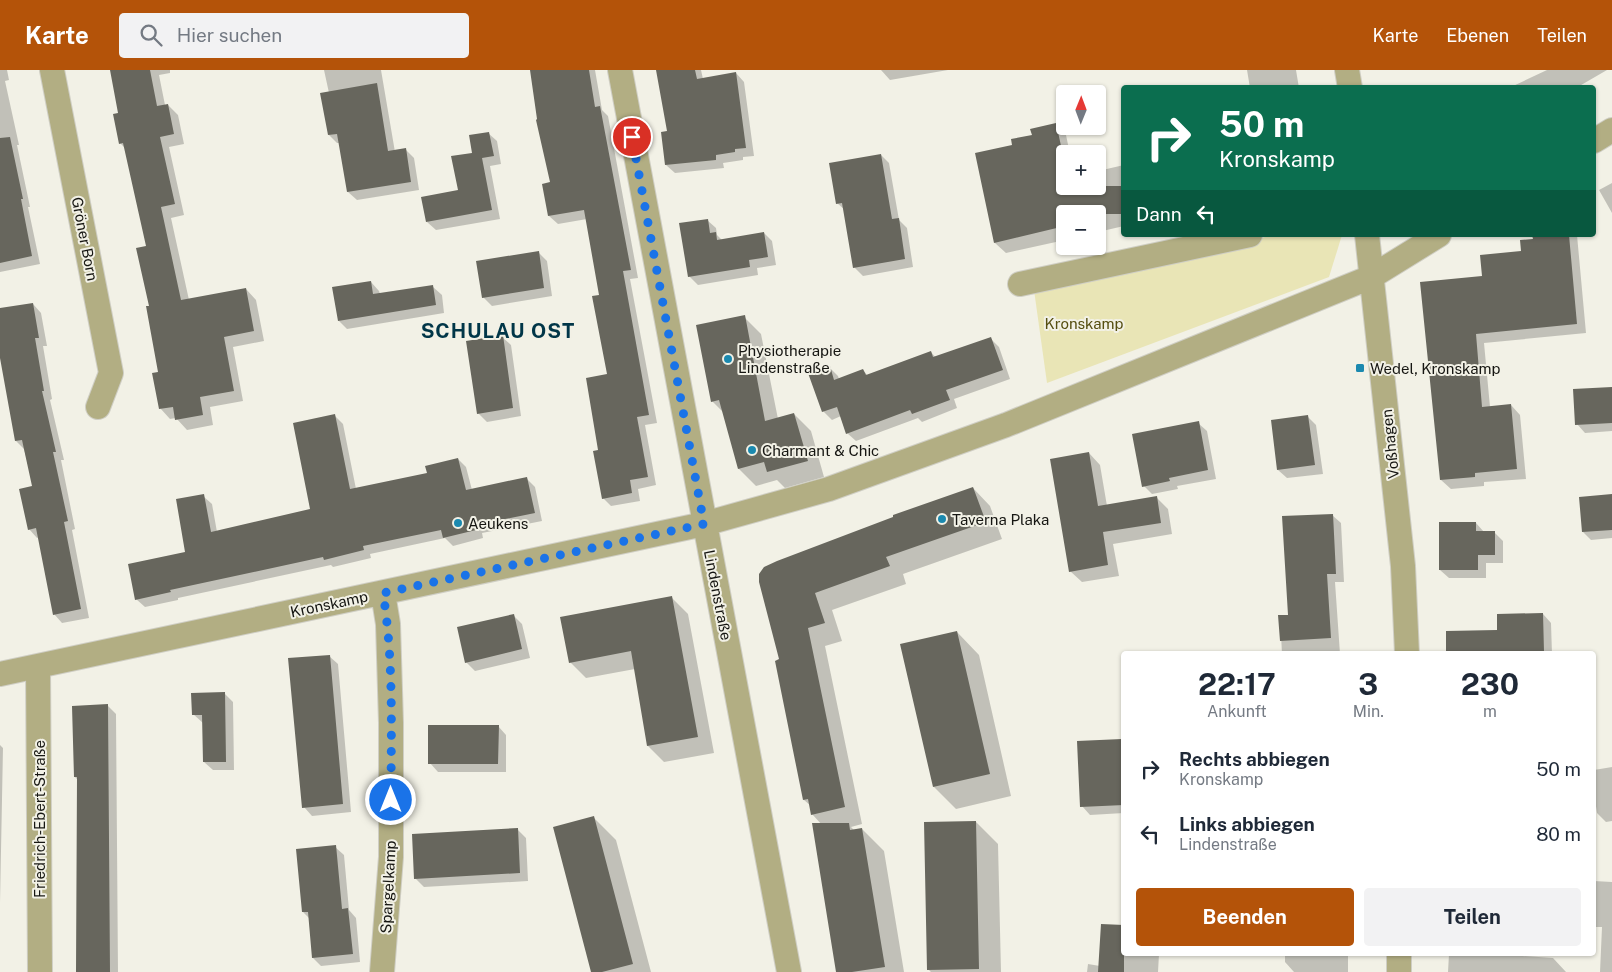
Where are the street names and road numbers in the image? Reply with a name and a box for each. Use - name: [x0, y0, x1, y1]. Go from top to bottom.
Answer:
- street label: Gröner Born: [69, 196, 101, 282]
- street label: Voßhagen: [1378, 408, 1402, 480]
- street label: Lindenstraße: [701, 548, 735, 642]
- street label: Kronskamp: [289, 587, 369, 621]
- street label: Friedrich-Ebert-Straße: [31, 740, 48, 898]
- street label: Spargelkamp: [377, 840, 399, 934]

